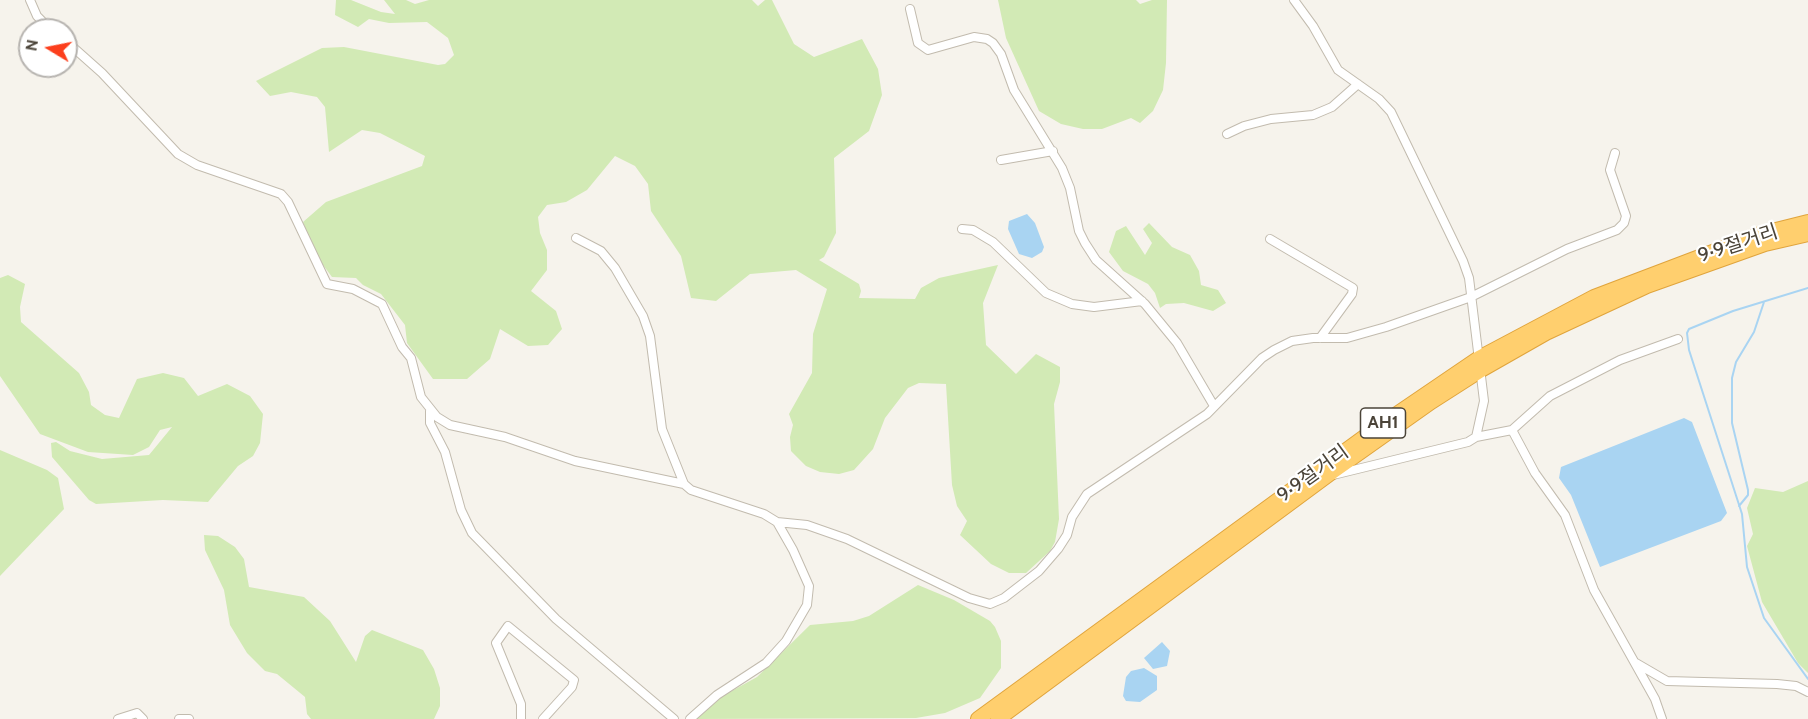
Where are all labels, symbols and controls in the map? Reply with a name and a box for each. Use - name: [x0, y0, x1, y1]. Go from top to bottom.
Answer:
- north arrow: [18, 18, 78, 78]
- text: N: [21, 38, 42, 52]
- street label: 9·9절거리: [1695, 220, 1781, 268]
- road number: AH1: [1360, 408, 1406, 438]
- street label: 9·9절거리: [1273, 440, 1353, 508]

